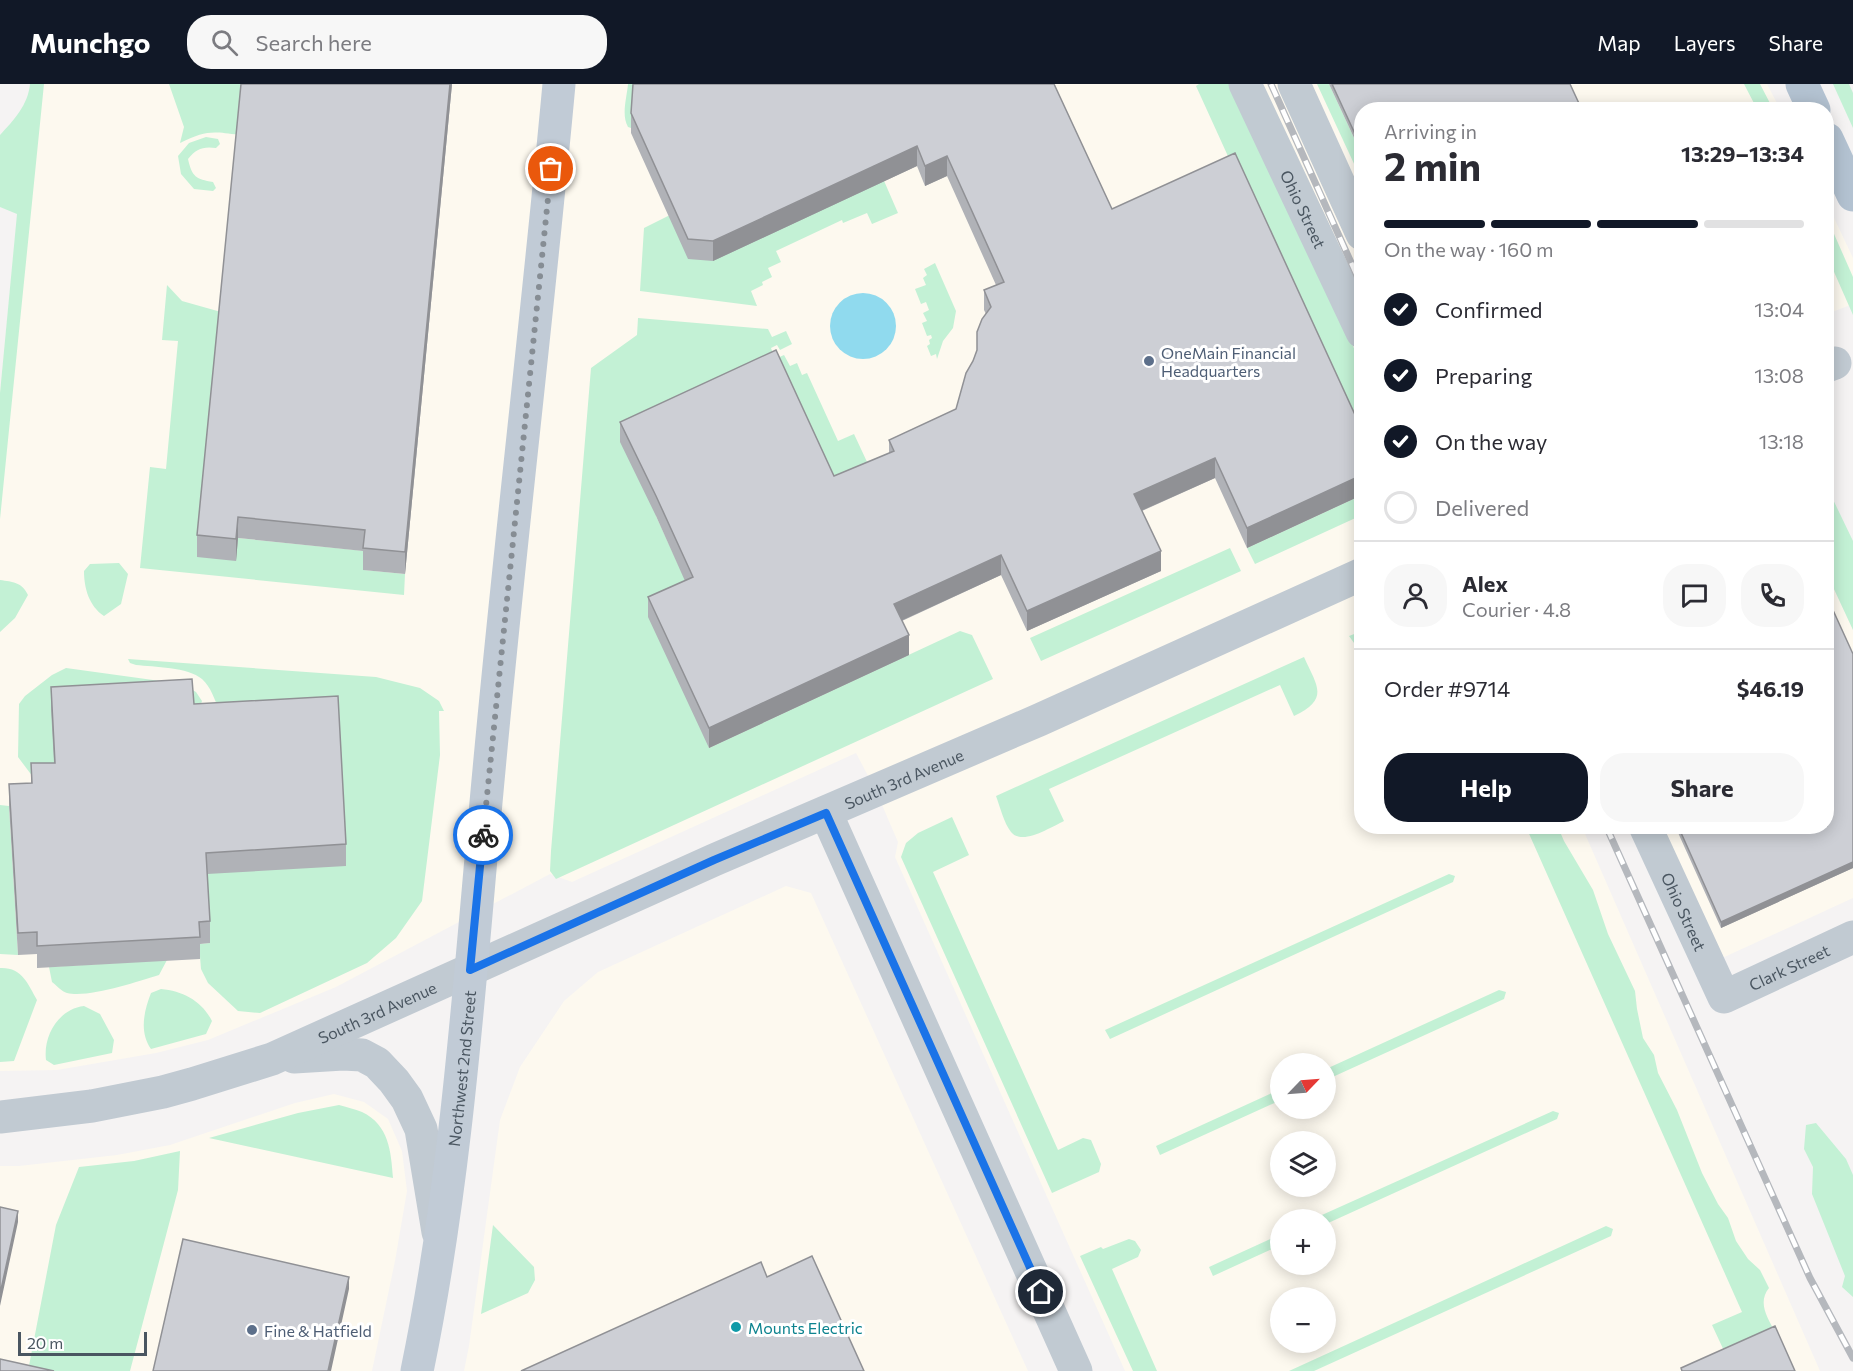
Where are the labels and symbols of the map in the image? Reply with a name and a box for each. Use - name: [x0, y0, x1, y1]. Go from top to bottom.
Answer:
- pin: [525, 143, 576, 194]
- street label: Ohio Street: [1277, 167, 1331, 251]
- place label: OneMain Financial Headquarters: [1161, 343, 1296, 380]
- marker: OneMain Financial Headquarters: [1142, 354, 1156, 368]
- street label: South 3rd Avenue: [841, 744, 966, 812]
- courier: [453, 805, 513, 865]
- street label: Ohio Street: [1658, 869, 1711, 954]
- street label: Clark Street: [1746, 940, 1833, 994]
- street label: South 3rd Avenue: [315, 977, 439, 1047]
- street label: Northwest 2nd Street: [443, 989, 479, 1148]
- north arrow: [1270, 1053, 1336, 1119]
- pin: [1015, 1266, 1066, 1317]
- place label: Mounts Electric: [748, 1318, 863, 1337]
- marker: Mounts Electric: [729, 1320, 743, 1334]
- place label: Fine & Hatfield: [264, 1321, 372, 1340]
- marker: Fine & Hatfield: [245, 1323, 259, 1337]
- scale bar: [18, 1329, 147, 1356]

